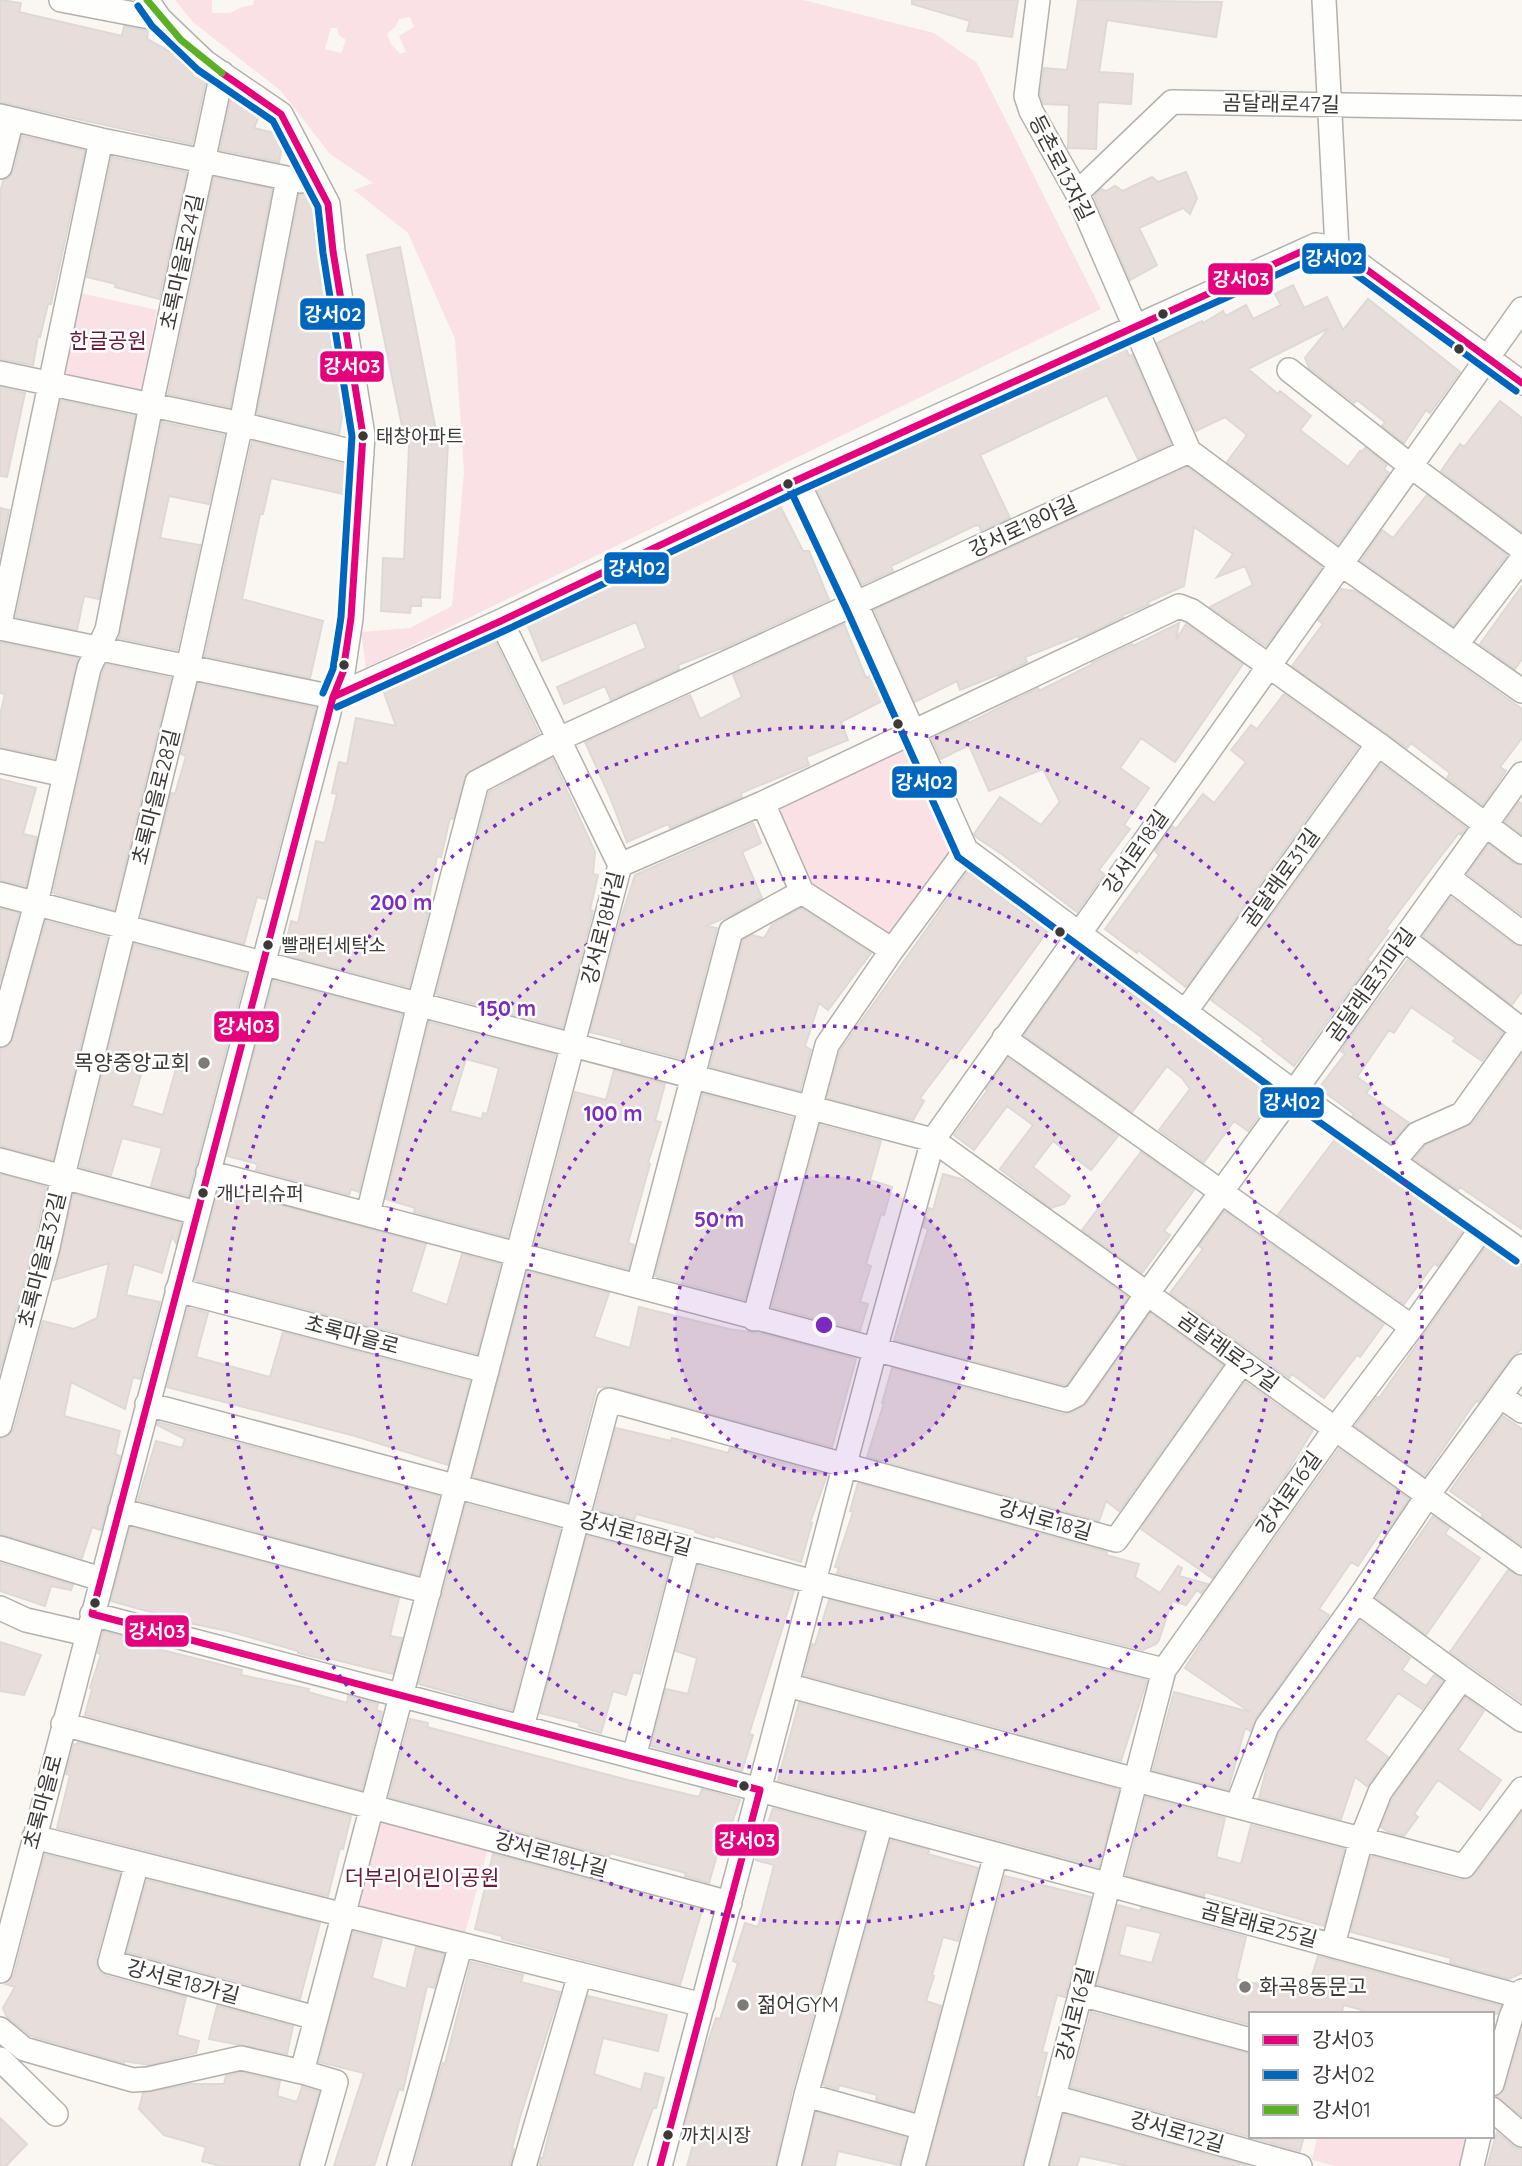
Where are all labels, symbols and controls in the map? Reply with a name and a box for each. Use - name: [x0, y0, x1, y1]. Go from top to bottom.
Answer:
- street label: 곰달래로47길: [1222, 89, 1340, 117]
- street label: 등촌로13자길: [1024, 110, 1100, 225]
- street label: 초록마을로24길: [154, 191, 208, 332]
- line badge: 강서02: [1301, 242, 1367, 275]
- text: 강서02: [1305, 246, 1363, 270]
- line badge: 강서03: [1207, 262, 1274, 296]
- text: 강서03: [1213, 267, 1269, 291]
- line badge: 강서02: [299, 297, 366, 331]
- text: 강서02: [304, 302, 362, 326]
- unlabelled marker: [1156, 307, 1170, 321]
- park label: 한글공원: [69, 327, 147, 353]
- unlabelled marker: [1452, 342, 1466, 356]
- line badge: 강서03: [319, 350, 385, 383]
- text: 강서03: [324, 354, 380, 378]
- place label: 태창아파트: [376, 424, 463, 448]
- marker: 태창아파트: [356, 429, 370, 443]
- unlabelled marker: [781, 477, 795, 491]
- street label: 강서로18아길: [965, 490, 1081, 562]
- line badge: 강서02: [603, 551, 670, 585]
- text: 강서02: [608, 556, 666, 580]
- unlabelled marker: [337, 658, 351, 672]
- unlabelled marker: [891, 717, 905, 731]
- street label: 초록마을로28길: [126, 726, 184, 867]
- line badge: 강서02: [891, 765, 958, 799]
- text: 강서02: [895, 770, 953, 794]
- street label: 강서로18길: [1097, 804, 1173, 898]
- street label: 곰달래로31길: [1236, 823, 1325, 932]
- street label: 강서로18바길: [575, 868, 629, 987]
- text: 200 m: [370, 889, 432, 915]
- street label: 곰달래로31마길: [1320, 922, 1420, 1047]
- unlabelled marker: [1053, 925, 1067, 939]
- place label: 빨래터세탁소: [281, 933, 386, 957]
- marker: 빨래터세탁소: [261, 938, 275, 952]
- text: 150 m: [478, 995, 536, 1021]
- line badge: 강서03: [213, 1010, 280, 1043]
- text: 강서03: [218, 1014, 274, 1038]
- place label: 목양중앙교회: [74, 1049, 190, 1075]
- marker: 목양중앙교회: [196, 1055, 212, 1071]
- line badge: 강서02: [1259, 1086, 1325, 1119]
- text: 강서02: [1263, 1090, 1321, 1114]
- text: 100 m: [583, 1100, 643, 1126]
- place label: 개나리슈퍼: [216, 1181, 303, 1205]
- marker: 개나리슈퍼: [196, 1186, 210, 1200]
- street label: 초록마을로32길: [12, 1189, 70, 1330]
- text: 50 m: [694, 1206, 744, 1232]
- street label: 곰달래로27길: [1173, 1306, 1284, 1397]
- street label: 초록마을로: [302, 1309, 402, 1359]
- centre of rings: [812, 1313, 836, 1337]
- street label: 강서로16길: [1250, 1446, 1326, 1539]
- street label: 강서로18길: [995, 1493, 1095, 1545]
- street label: 강서로18라길: [576, 1506, 695, 1561]
- unlabelled marker: [88, 1596, 102, 1610]
- line badge: 강서03: [124, 1614, 190, 1648]
- text: 강서03: [129, 1619, 185, 1643]
- street label: 초록마을로: [17, 1752, 67, 1852]
- unlabelled marker: [737, 1779, 751, 1793]
- line badge: 강서03: [714, 1823, 780, 1857]
- street label: 강서로18나길: [492, 1827, 611, 1882]
- text: 강서03: [719, 1828, 775, 1852]
- park label: 더부리어린이공원: [345, 1864, 499, 1890]
- street label: 곰달래로25길: [1198, 1896, 1320, 1952]
- street label: 강서로18가길: [124, 1954, 243, 2009]
- street label: 강서로16길: [1050, 1964, 1098, 2064]
- place label: 화곡8동문고: [1259, 1973, 1367, 1999]
- marker: 화곡8동문고: [1237, 1979, 1253, 1995]
- place label: 젊어GYM: [757, 1991, 839, 2017]
- marker: 젊어GYM: [735, 1997, 751, 2013]
- legend: [1249, 2012, 1494, 2138]
- text: 강서03: [1312, 2026, 1374, 2052]
- text: 강서02: [1312, 2061, 1375, 2087]
- text: 강서01: [1312, 2096, 1371, 2122]
- street label: 강서로12길: [1127, 2105, 1227, 2157]
- place label: 까치시장: [681, 2123, 751, 2147]
- marker: 까치시장: [661, 2128, 675, 2142]

